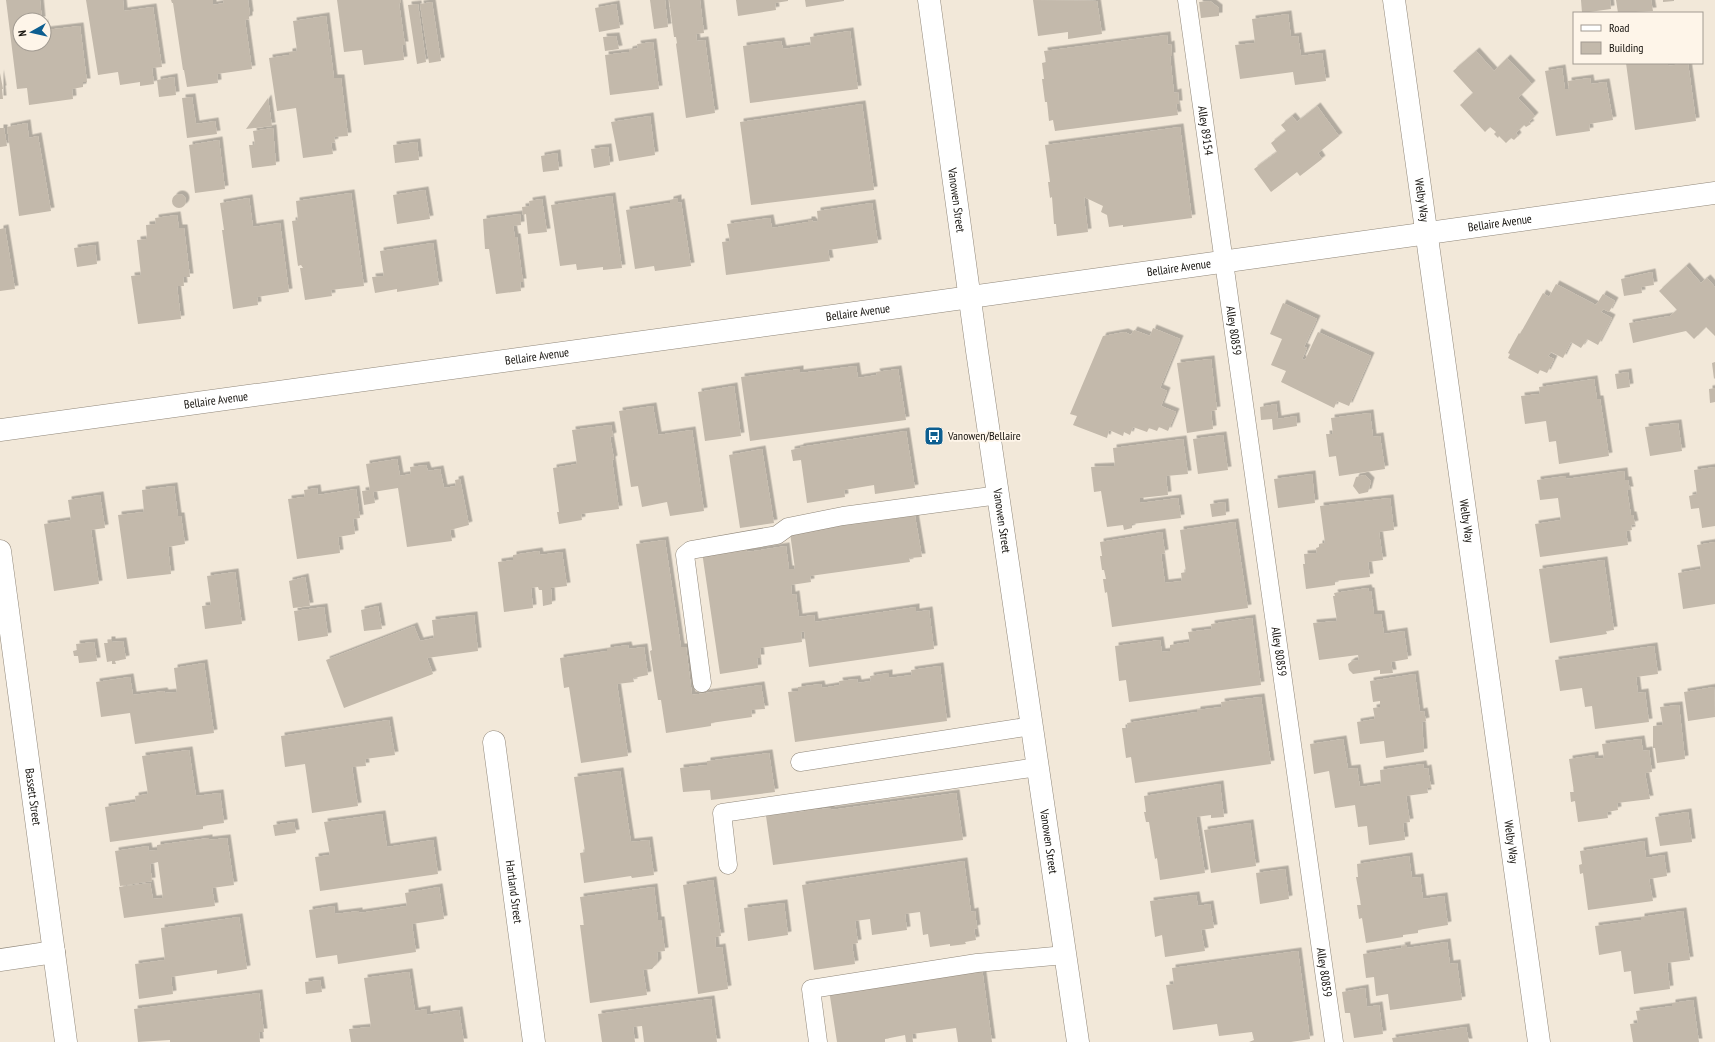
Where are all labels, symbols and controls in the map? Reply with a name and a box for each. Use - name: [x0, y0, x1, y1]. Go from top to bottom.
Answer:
- north arrow: [12, 12, 52, 52]
- legend: [1573, 12, 1703, 64]
- text: Road: [1609, 20, 1629, 35]
- text: N: [15, 29, 29, 37]
- text: Building: [1609, 40, 1644, 55]
- street label: Alley 89154: [1195, 105, 1217, 157]
- street label: Vanowen Street: [945, 166, 969, 234]
- street label: Welby Way: [1412, 177, 1433, 223]
- street label: Bellaire Avenue: [1467, 211, 1533, 234]
- street label: Bellaire Avenue: [1146, 255, 1212, 279]
- street label: Bellaire Avenue: [825, 300, 891, 324]
- street label: Alley 80859: [1223, 305, 1245, 356]
- street label: Bellaire Avenue: [504, 344, 570, 368]
- street label: Bellaire Avenue: [183, 388, 249, 412]
- bus stop icon: Vanowen/Bellaire: [923, 425, 945, 447]
- place label: Vanowen/Bellaire: [947, 428, 1021, 443]
- street label: Vanowen Street: [990, 487, 1015, 555]
- street label: Welby Way: [1457, 498, 1478, 544]
- street label: Alley 80859: [1269, 626, 1290, 677]
- street label: Bassett Street: [22, 767, 45, 827]
- street label: Vanowen Street: [1037, 807, 1061, 875]
- street label: Welby Way: [1501, 819, 1522, 865]
- street label: Hartland Street: [503, 859, 526, 925]
- street label: Alley 80859: [1314, 947, 1336, 998]

